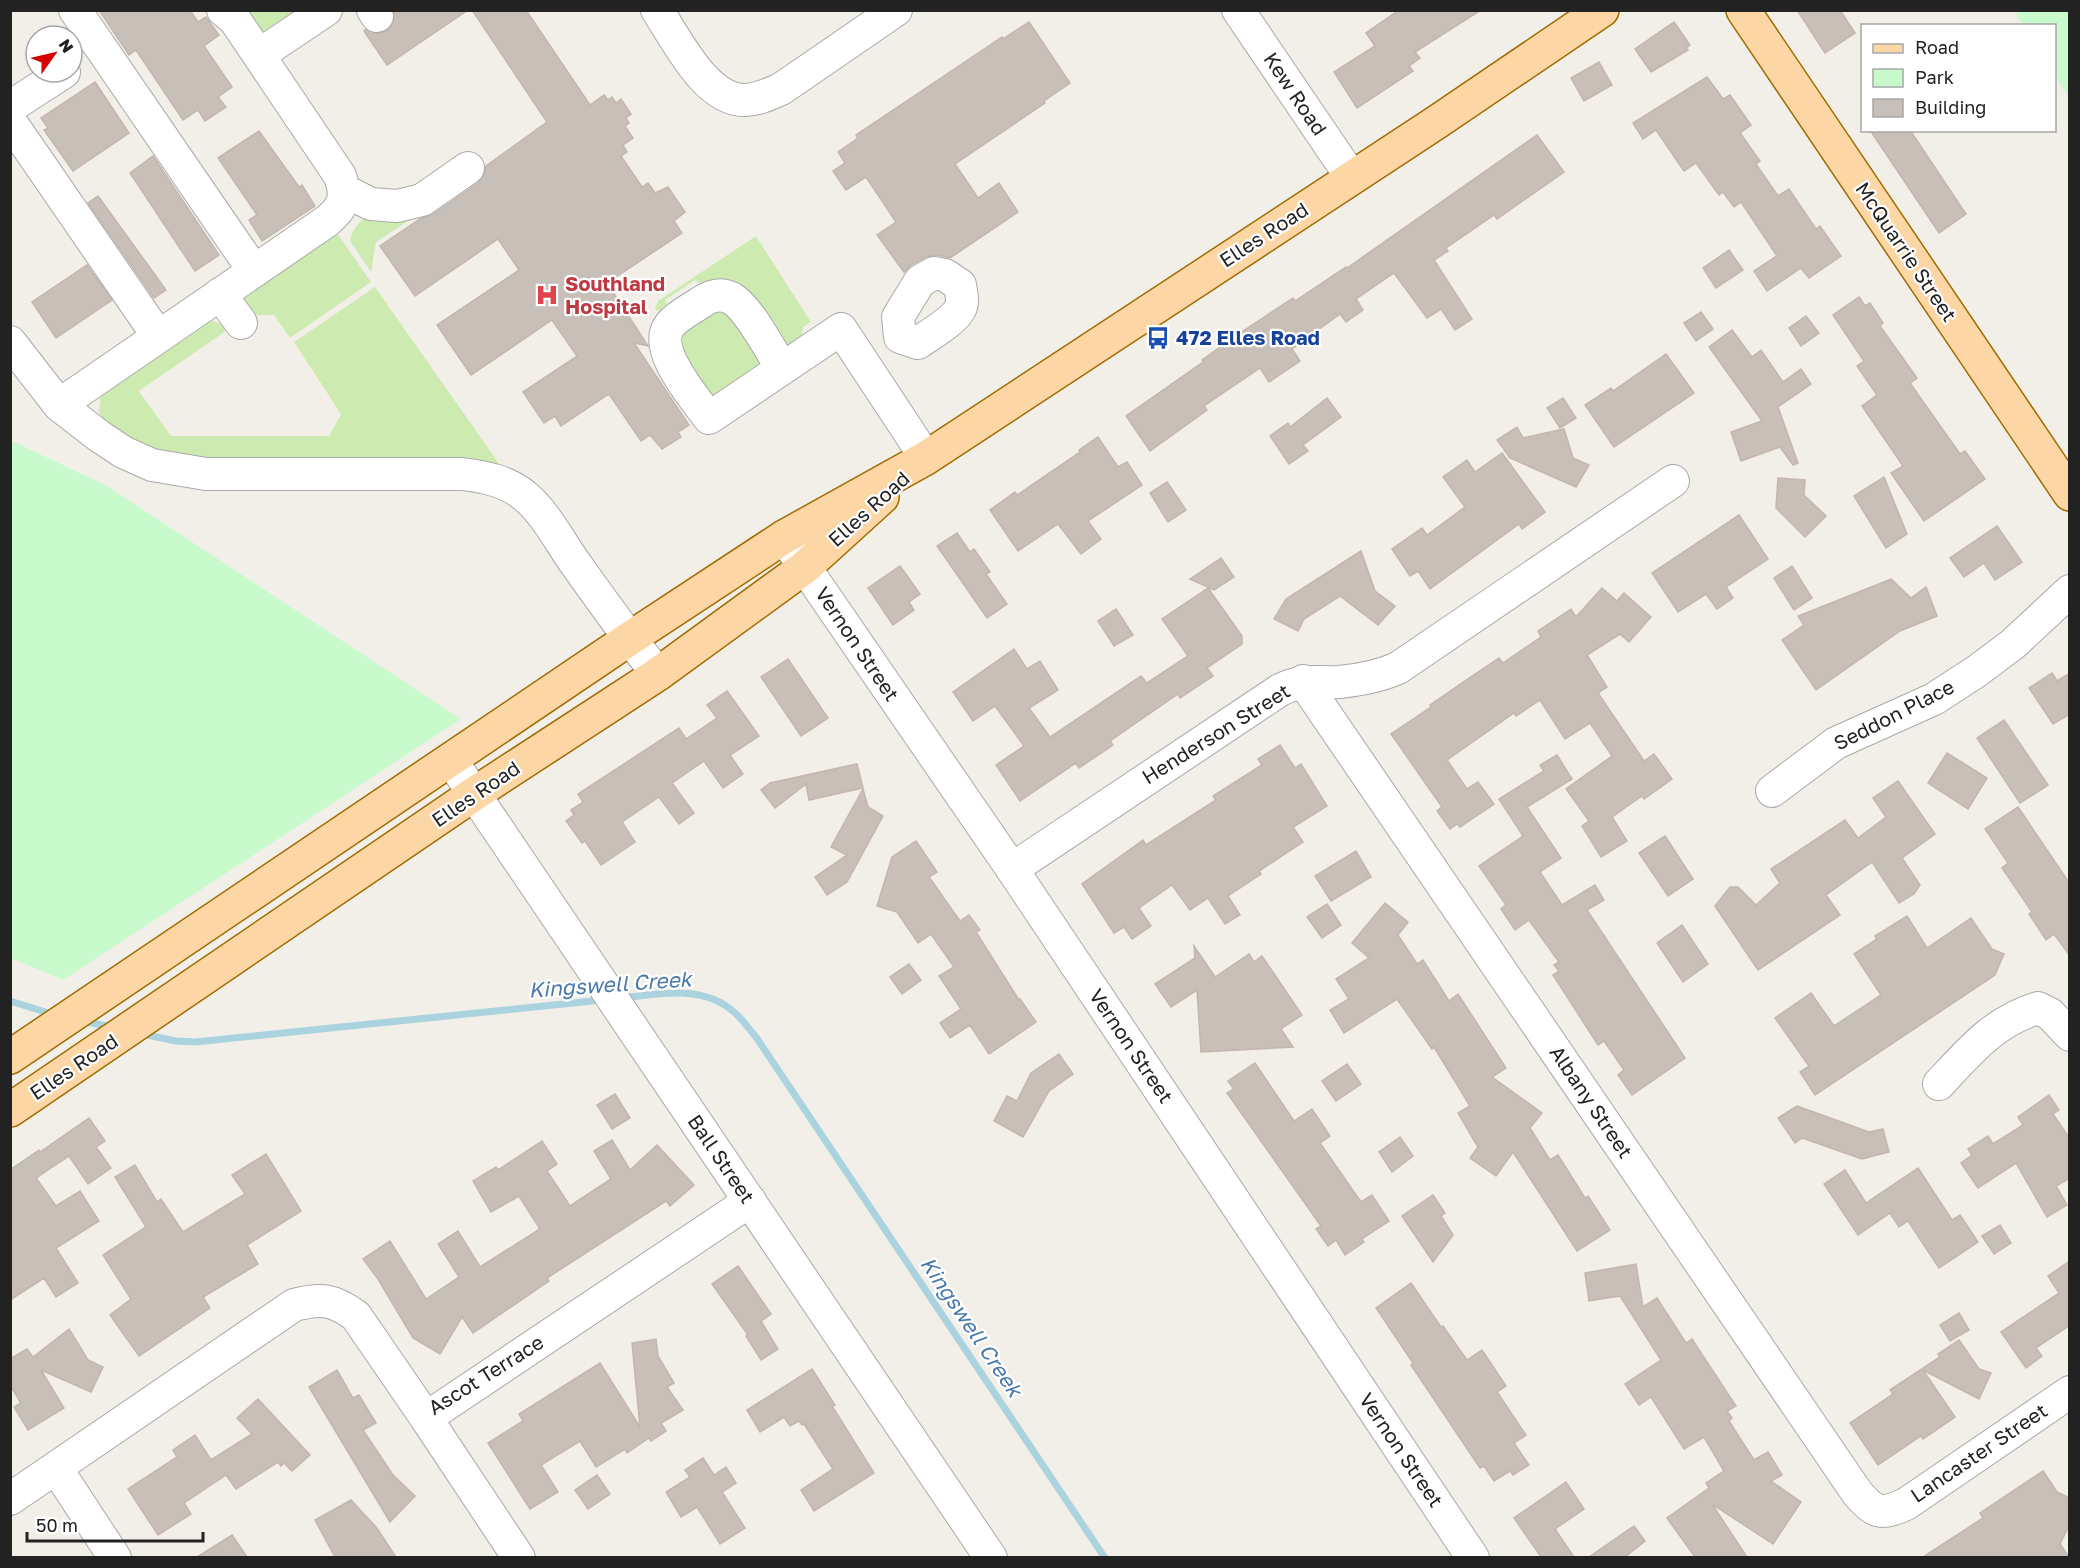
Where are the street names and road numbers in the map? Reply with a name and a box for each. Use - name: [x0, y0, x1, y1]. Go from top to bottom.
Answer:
- street label: Kew Road: [1259, 47, 1332, 140]
- street label: McQuarrie Street: [1851, 177, 1962, 326]
- street label: Elles Road: [1215, 197, 1312, 272]
- street label: Elles Road: [823, 466, 914, 551]
- street label: Vernon Street: [811, 582, 905, 705]
- street label: Seddon Place: [1829, 674, 1958, 755]
- street label: Henderson Street: [1137, 678, 1294, 788]
- street label: Elles Road: [427, 755, 524, 831]
- street label: Vernon Street: [1085, 984, 1179, 1107]
- street label: Elles Road: [25, 1028, 122, 1104]
- street label: Albany Street: [1545, 1041, 1638, 1162]
- street label: Ball Street: [683, 1110, 760, 1207]
- street label: Ascot Terrace: [423, 1329, 547, 1419]
- street label: Vernon Street: [1355, 1388, 1449, 1511]
- street label: Lancaster Street: [1906, 1398, 2051, 1507]

